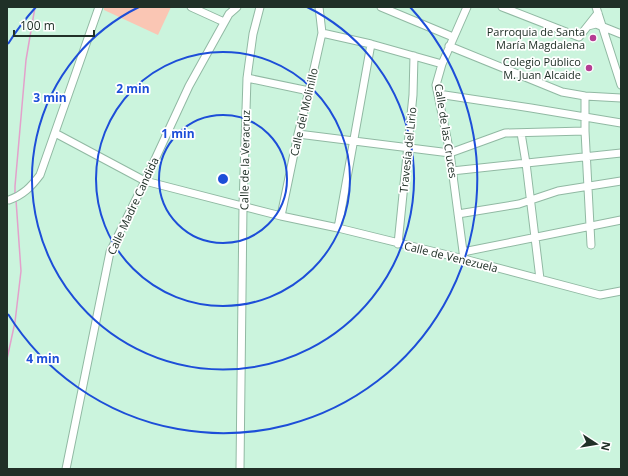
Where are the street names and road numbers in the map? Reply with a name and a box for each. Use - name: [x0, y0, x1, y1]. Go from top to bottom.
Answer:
- street label: Calle del Molinillo: [286, 66, 321, 157]
- street label: Calle de las Cruces: [432, 83, 461, 179]
- street label: Travesía del Lirio: [396, 106, 420, 194]
- street label: Calle de la Veracruz: [236, 110, 253, 210]
- street label: Calle Madre Candida: [103, 155, 162, 257]
- street label: Calle de Venezuela: [403, 238, 500, 275]

